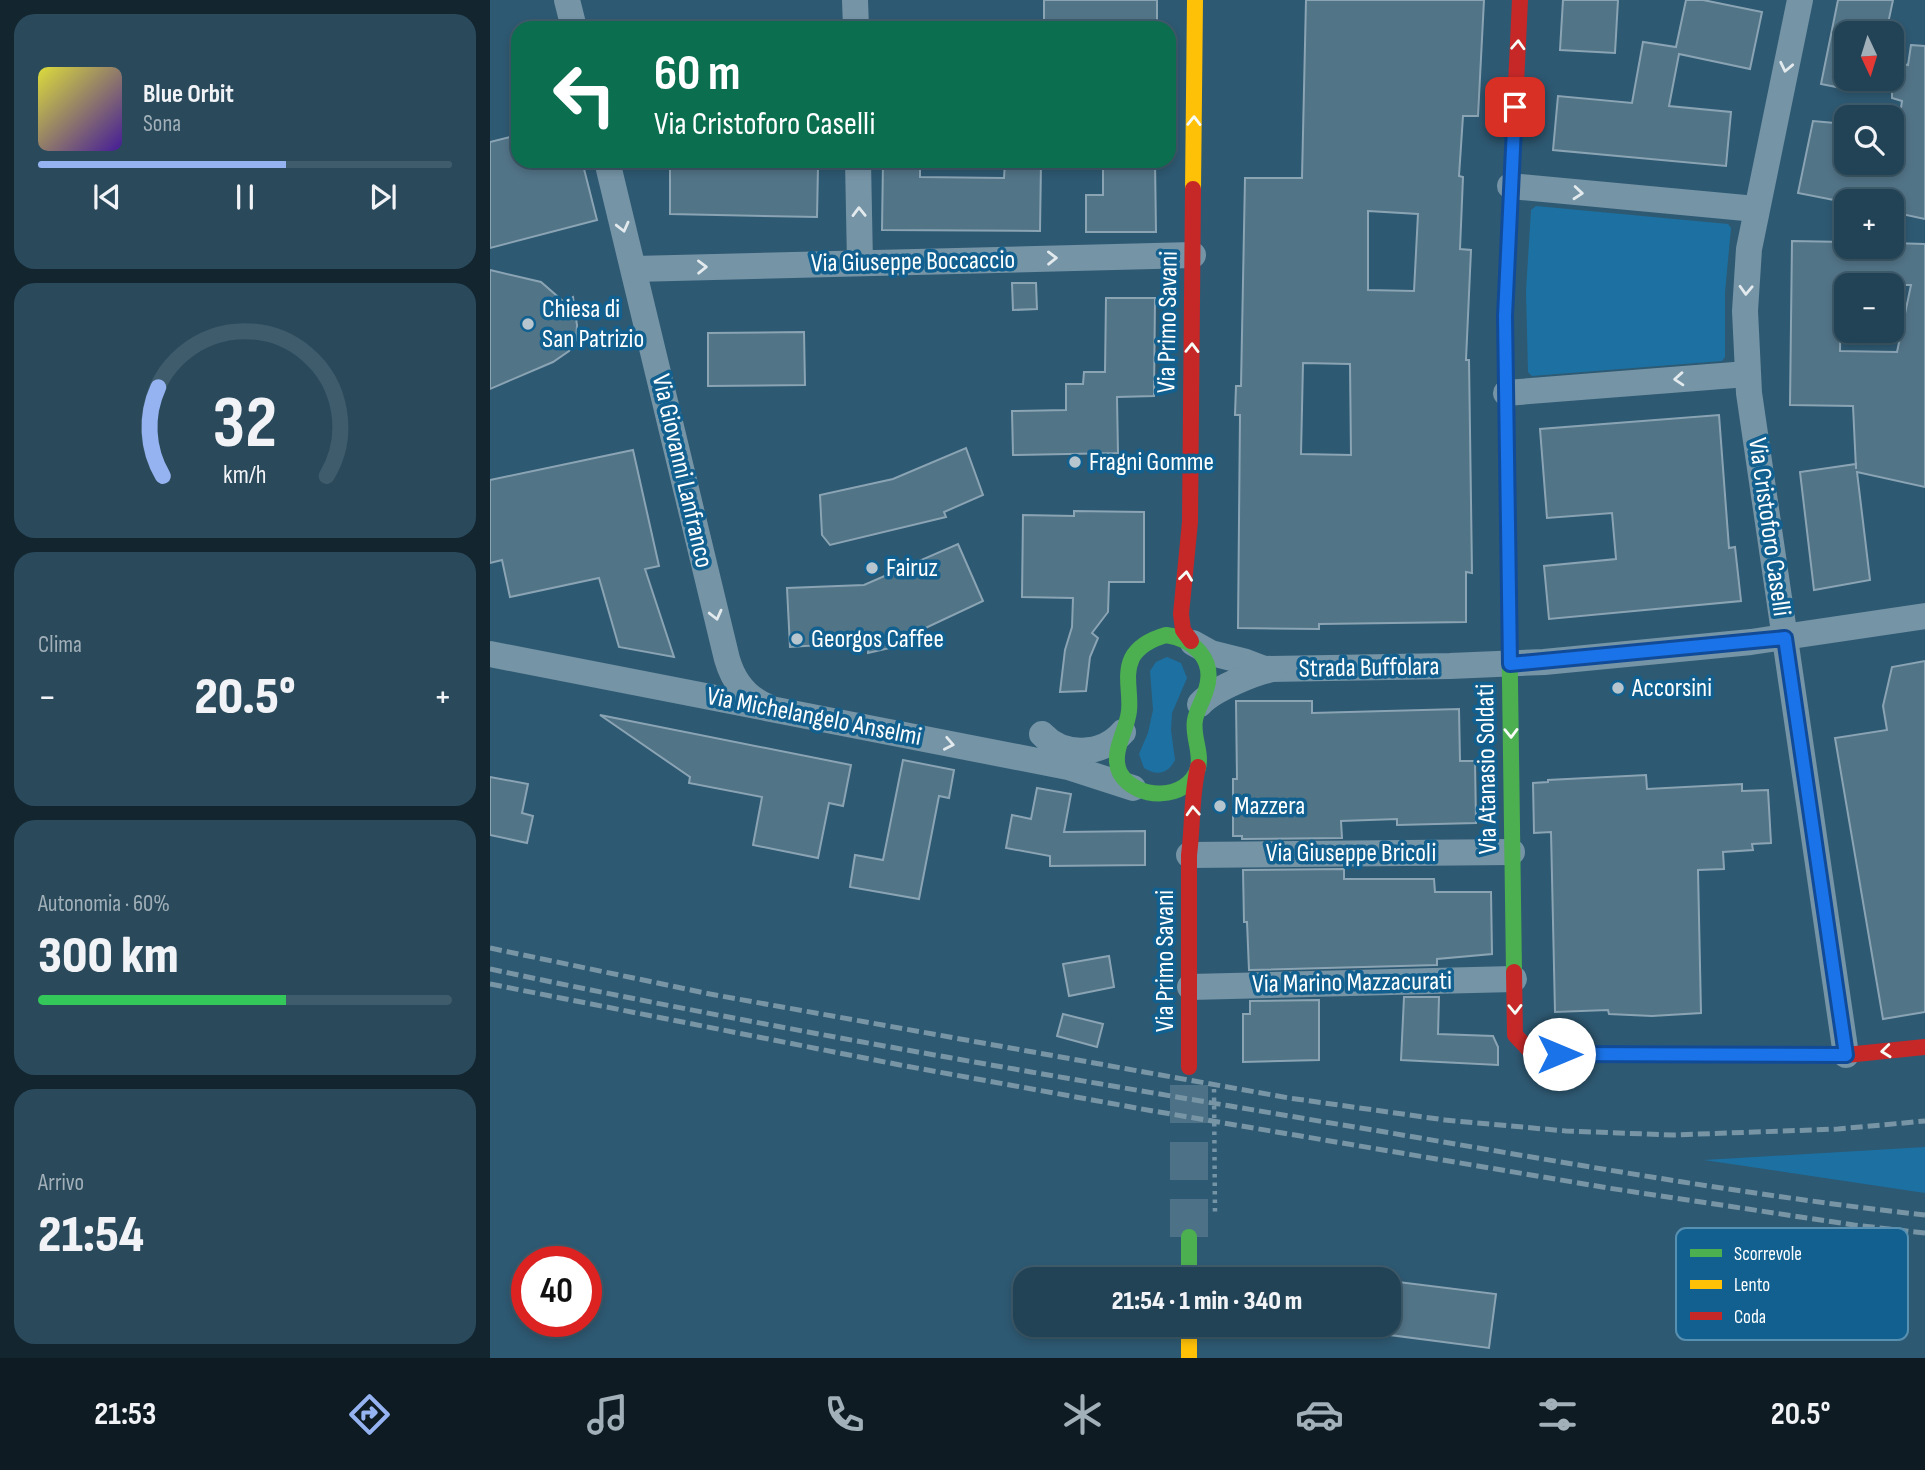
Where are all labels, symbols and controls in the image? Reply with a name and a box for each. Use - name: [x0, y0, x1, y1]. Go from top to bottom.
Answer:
- north arrow: [1834, 21, 1904, 91]
- map controls: [1834, 21, 1904, 343]
- one-way arrow: [1510, 39, 1525, 50]
- text: 60 m: [654, 45, 741, 104]
- icon: left: [539, 49, 630, 140]
- one-way arrow: [1780, 61, 1795, 73]
- pin: [1485, 77, 1545, 137]
- text: Blue Orbit: [143, 79, 234, 110]
- icon: arrive: [1496, 88, 1534, 126]
- text: Via Cristoforo Caselli: [654, 105, 876, 144]
- button: search: [1834, 105, 1904, 175]
- text: Sona: [143, 110, 181, 138]
- one-way arrow: [1186, 115, 1202, 126]
- icon: previous: [88, 178, 126, 216]
- icon: pause: [226, 178, 264, 216]
- icon: next: [364, 178, 402, 216]
- one-way arrow: [1573, 185, 1584, 200]
- button: +: [1834, 189, 1904, 259]
- one-way arrow: [851, 206, 867, 217]
- one-way arrow: [615, 221, 629, 233]
- street label: Via Giuseppe Boccaccio: [811, 245, 1015, 279]
- one-way arrow: [1047, 251, 1058, 266]
- street label: Via Primo Savani: [1151, 251, 1185, 393]
- one-way arrow: [697, 260, 708, 275]
- button: −: [1834, 273, 1904, 343]
- one-way arrow: [1738, 285, 1753, 296]
- place label: Chiesa di San Patrizio: [542, 294, 644, 355]
- marker: Chiesa di San Patrizio: [520, 316, 536, 332]
- one-way arrow: [1184, 343, 1200, 353]
- street label: Via Giovanni Lanfranco: [645, 371, 719, 571]
- one-way arrow: [1673, 371, 1684, 386]
- text: 32: [213, 381, 277, 469]
- street label: Via Cristoforo Caselli: [1741, 436, 1797, 618]
- place label: Fragni Gomme: [1089, 447, 1214, 478]
- marker: Fragni Gomme: [1067, 454, 1083, 470]
- text: km/h: [223, 460, 267, 491]
- place label: Fairuz: [886, 553, 938, 584]
- marker: Fairuz: [864, 560, 880, 576]
- one-way arrow: [1179, 570, 1194, 582]
- one-way arrow: [708, 609, 722, 621]
- place label: Georgos Caffee: [811, 624, 944, 655]
- text: Clima: [38, 631, 82, 659]
- marker: Georgos Caffee: [789, 631, 805, 647]
- street label: Strada Buffolara: [1298, 651, 1440, 685]
- text: 20.5°: [194, 666, 296, 729]
- place label: Accorsini: [1631, 673, 1712, 704]
- text: −: [38, 675, 57, 720]
- text: +: [433, 675, 452, 720]
- marker: Accorsini: [1610, 680, 1626, 696]
- street label: Via Michelangelo Anselmi: [704, 681, 924, 753]
- street label: Via Atanasio Soldati: [1470, 684, 1504, 854]
- one-way arrow: [1503, 727, 1518, 738]
- one-way arrow: [943, 735, 955, 750]
- place label: Mazzera: [1234, 791, 1305, 822]
- marker: Mazzera: [1212, 798, 1228, 814]
- one-way arrow: [1185, 805, 1200, 816]
- street label: Via Giuseppe Bricoli: [1266, 838, 1436, 869]
- text: Autonomia · 60%: [38, 890, 170, 918]
- street label: Via Primo Savani: [1150, 890, 1181, 1032]
- text: 300 km: [38, 925, 179, 988]
- street label: Via Marino Mazzacurati: [1252, 966, 1452, 1000]
- one-way arrow: [1507, 1004, 1522, 1015]
- position arrow: [1522, 1017, 1596, 1091]
- one-way arrow: [1880, 1044, 1892, 1059]
- text: Arrivo: [38, 1169, 84, 1197]
- text: 21:54: [38, 1204, 144, 1267]
- legend: [1676, 1228, 1908, 1340]
- text: Scorrevole: [1734, 1243, 1802, 1266]
- speed limit sign: 40: [511, 1246, 602, 1337]
- text: Lento: [1734, 1274, 1770, 1297]
- text: 21:54 · 1 min · 340 m: [1112, 1286, 1302, 1317]
- text: Coda: [1734, 1306, 1766, 1329]
- icon: directions: [345, 1390, 394, 1439]
- icon: music: [583, 1390, 632, 1439]
- icon: phone: [820, 1390, 869, 1439]
- icon: climate: [1058, 1390, 1107, 1439]
- icon: car: [1295, 1390, 1344, 1439]
- icon: filters: [1533, 1390, 1582, 1439]
- text: 21:53: [94, 1395, 156, 1434]
- text: 20.5°: [1771, 1395, 1831, 1434]

